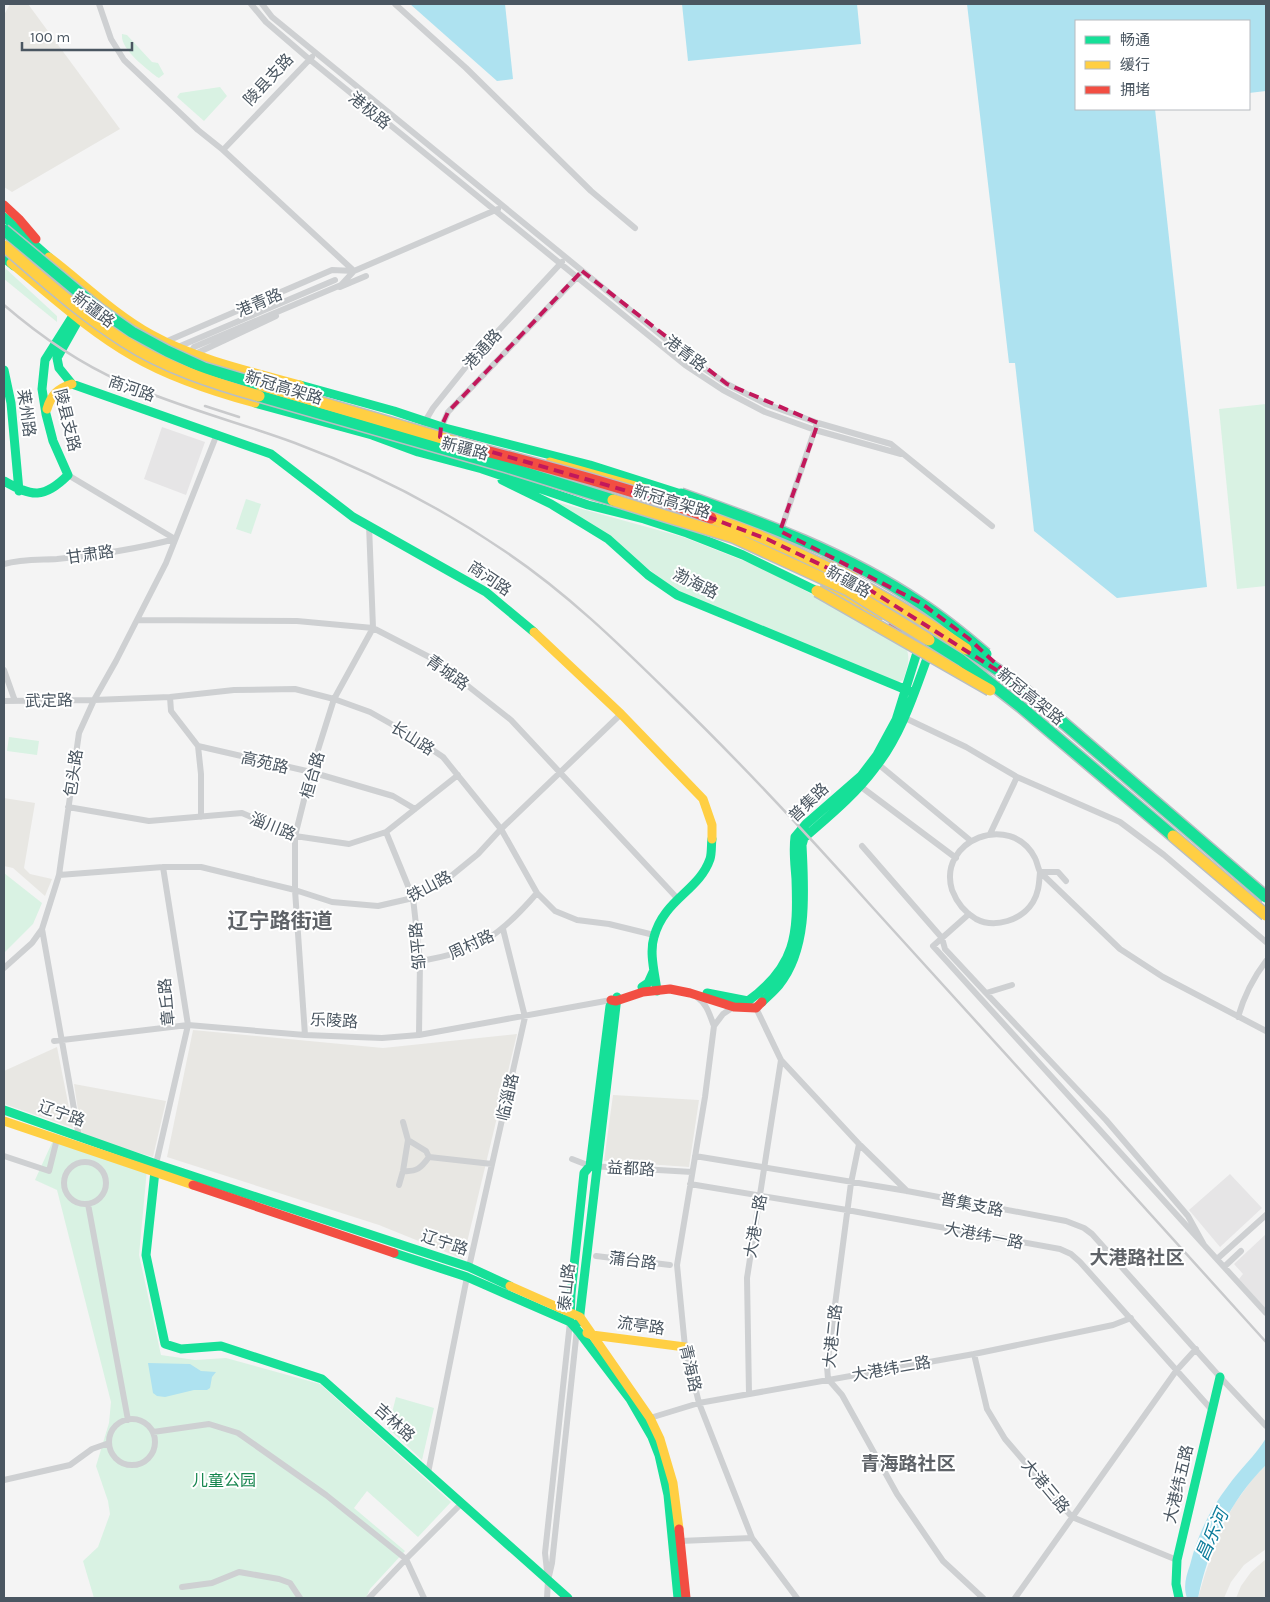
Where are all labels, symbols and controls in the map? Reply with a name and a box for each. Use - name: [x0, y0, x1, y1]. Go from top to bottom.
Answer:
- scale bar: [22, 20, 132, 52]
- legend: [1075, 20, 1250, 110]
- text: 100 m: [30, 28, 70, 46]
- text: 畅通: [1120, 31, 1150, 49]
- street label: 陵县支路: [240, 49, 297, 109]
- text: 缓行: [1120, 56, 1150, 74]
- text: 拥堵: [1120, 81, 1150, 99]
- street label: 港极路: [345, 88, 394, 133]
- street label: 港青路: [233, 284, 285, 321]
- street label: 新疆路: [69, 287, 119, 331]
- street label: 港通路: [459, 325, 505, 374]
- street label: 港青路: [661, 331, 711, 375]
- street label: 新冠高架路: [243, 367, 325, 408]
- street label: 商河路: [106, 372, 158, 405]
- street label: 陵县支路: [51, 387, 84, 453]
- street label: 莱州路: [14, 388, 39, 438]
- street label: 新疆路: [439, 433, 491, 464]
- street label: 新冠高架路: [631, 481, 713, 522]
- street label: 甘肃路: [65, 542, 115, 567]
- street label: 商河路: [465, 557, 515, 600]
- street label: 新疆路: [823, 561, 874, 601]
- street label: 渤海路: [670, 564, 722, 603]
- street label: 青城路: [423, 651, 473, 694]
- street label: 新冠高架路: [994, 664, 1068, 729]
- street label: 武定路: [25, 691, 73, 710]
- street label: 长山路: [387, 718, 438, 759]
- street label: 包头路: [61, 748, 86, 798]
- street label: 高苑路: [239, 748, 290, 777]
- street label: 桓台路: [297, 749, 328, 801]
- street label: 普集路: [784, 779, 832, 826]
- street label: 淄川路: [247, 809, 299, 844]
- street label: 铁山路: [404, 867, 455, 906]
- district label: 辽宁路街道: [228, 909, 333, 933]
- street label: 邹平路: [406, 921, 429, 971]
- street label: 周村路: [445, 926, 497, 963]
- street label: 章丘路: [155, 977, 178, 1027]
- street label: 乐陵路: [310, 1010, 358, 1031]
- street label: 临淄路: [493, 1072, 522, 1123]
- street label: 辽宁路: [36, 1097, 88, 1130]
- street label: 益都路: [607, 1158, 655, 1179]
- street label: 普集支路: [939, 1189, 1005, 1220]
- street label: 大港一路: [741, 1193, 770, 1259]
- street label: 大港纬一路: [943, 1219, 1025, 1252]
- street label: 辽宁路: [419, 1226, 471, 1259]
- district label: 大港路社区: [1089, 1247, 1185, 1269]
- street label: 蒲台路: [608, 1248, 658, 1273]
- street label: 泰山路: [555, 1262, 578, 1312]
- street label: 大港二路: [820, 1303, 845, 1369]
- street label: 流亭路: [616, 1313, 666, 1338]
- street label: 青海路: [676, 1343, 705, 1394]
- street label: 大港纬二路: [850, 1352, 932, 1385]
- street label: 吉林路: [370, 1399, 419, 1445]
- street label: 大港纬五路: [1160, 1443, 1197, 1525]
- district label: 青海路社区: [860, 1453, 956, 1475]
- street label: 大港三路: [1018, 1456, 1073, 1517]
- park label: 儿童公园: [192, 1471, 256, 1490]
- water label: 昌乐河: [1191, 1503, 1234, 1564]

